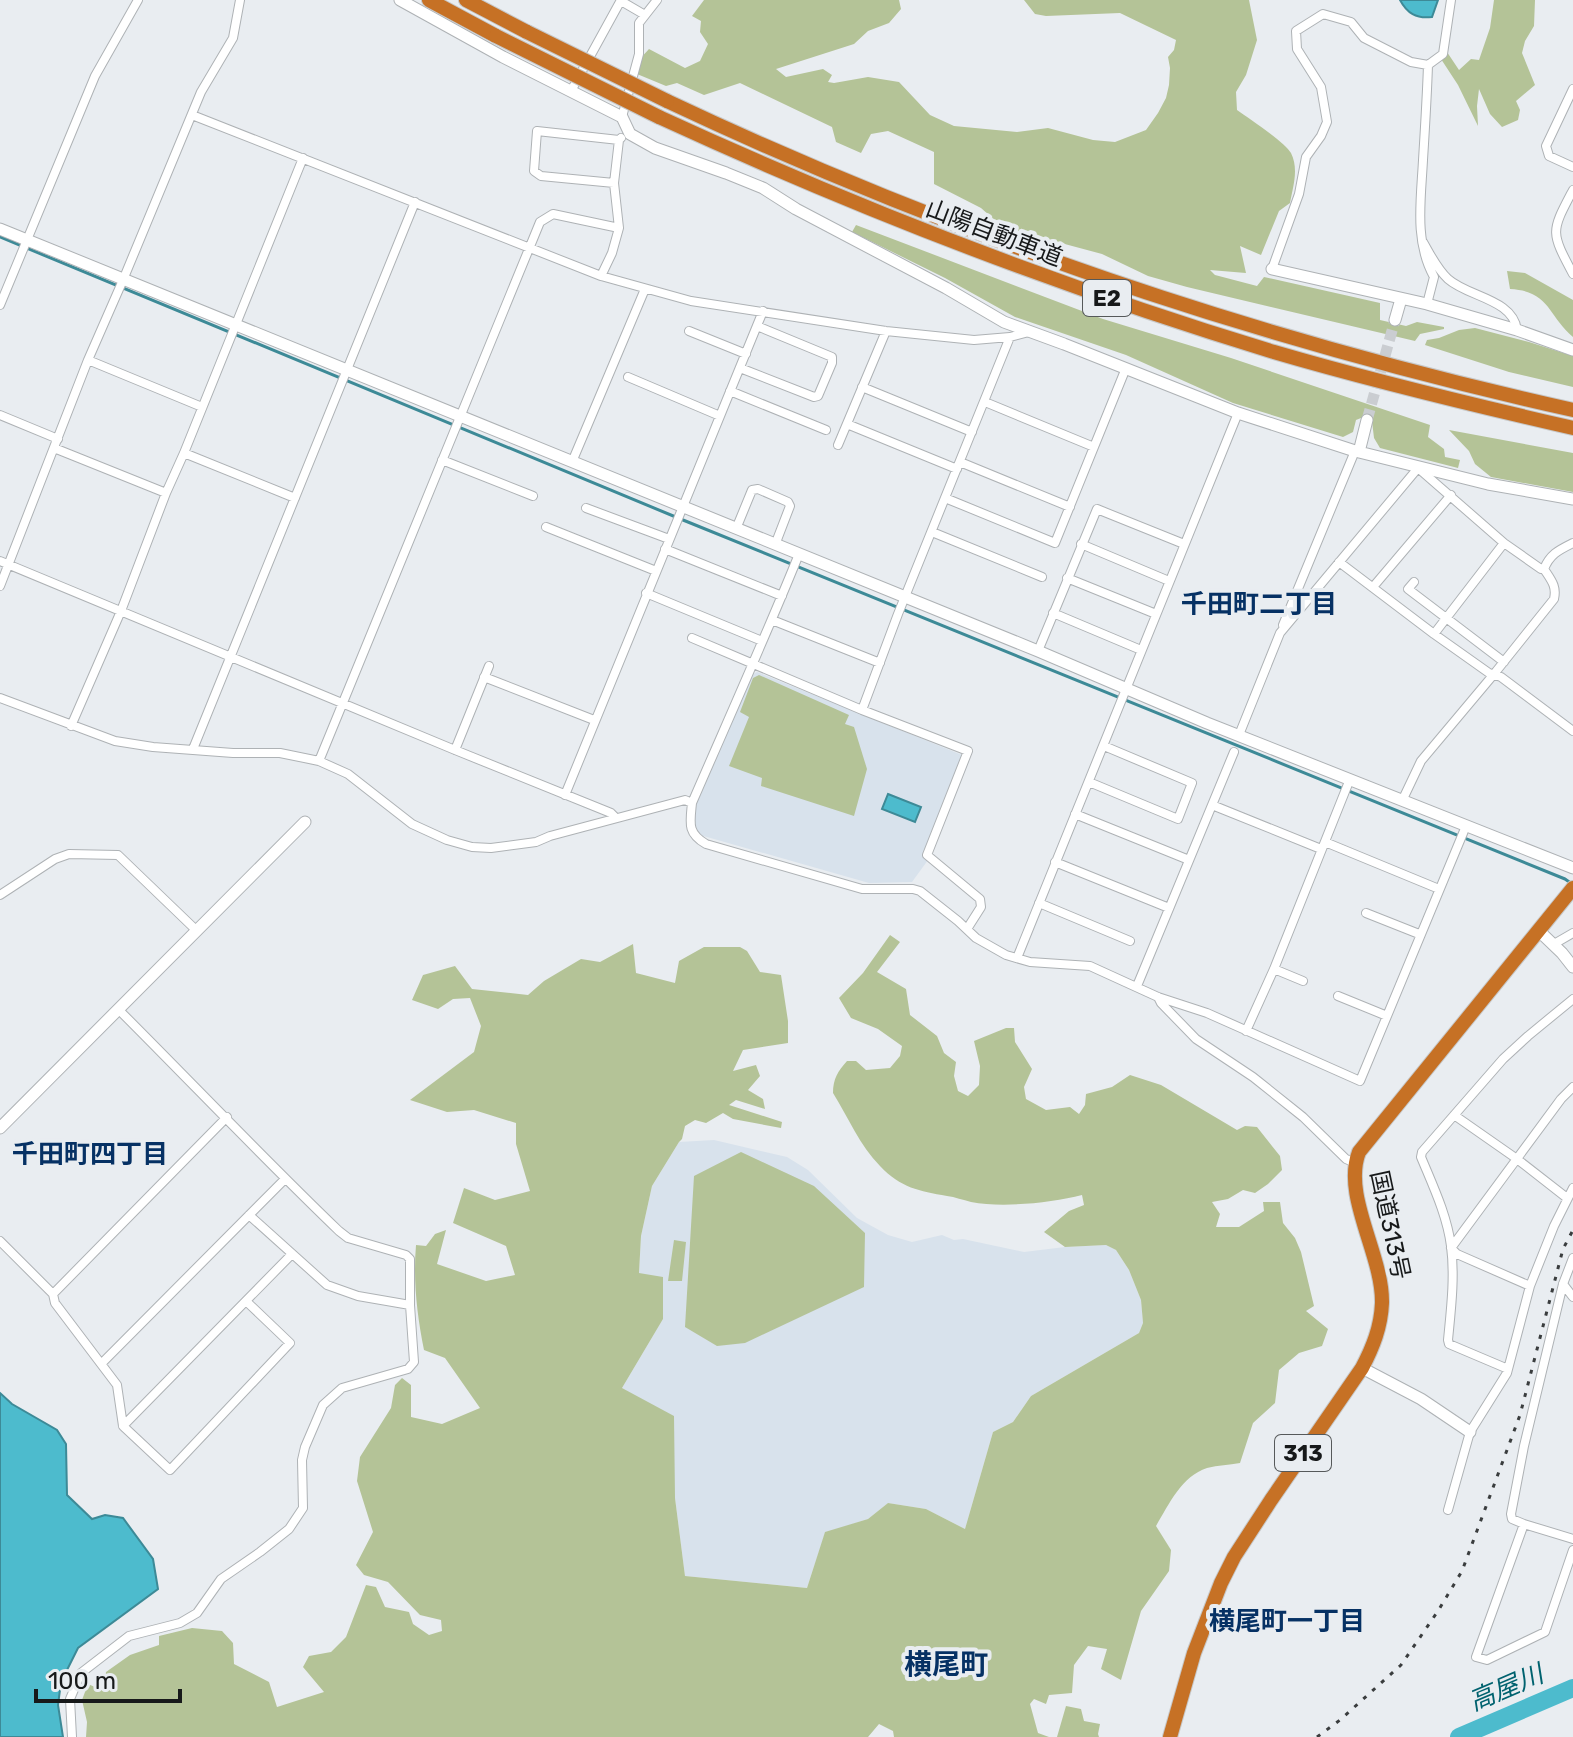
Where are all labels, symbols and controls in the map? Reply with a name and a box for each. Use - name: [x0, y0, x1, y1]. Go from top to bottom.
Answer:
- street label: 山陽自動車道: [922, 194, 1066, 272]
- road number: E2: [1083, 280, 1131, 316]
- district label: 千田町二丁目: [1181, 589, 1337, 620]
- district label: 千田町四丁目: [12, 1139, 168, 1170]
- street label: 国道313号: [1365, 1168, 1415, 1282]
- road number: 313: [1275, 1435, 1331, 1471]
- district label: 横尾町一丁目: [1209, 1606, 1365, 1637]
- district label: 横尾町: [904, 1648, 988, 1681]
- scale bar: [36, 1653, 180, 1703]
- water label: 高屋川: [1464, 1657, 1551, 1718]
- text: 100 m: [48, 1667, 116, 1695]

